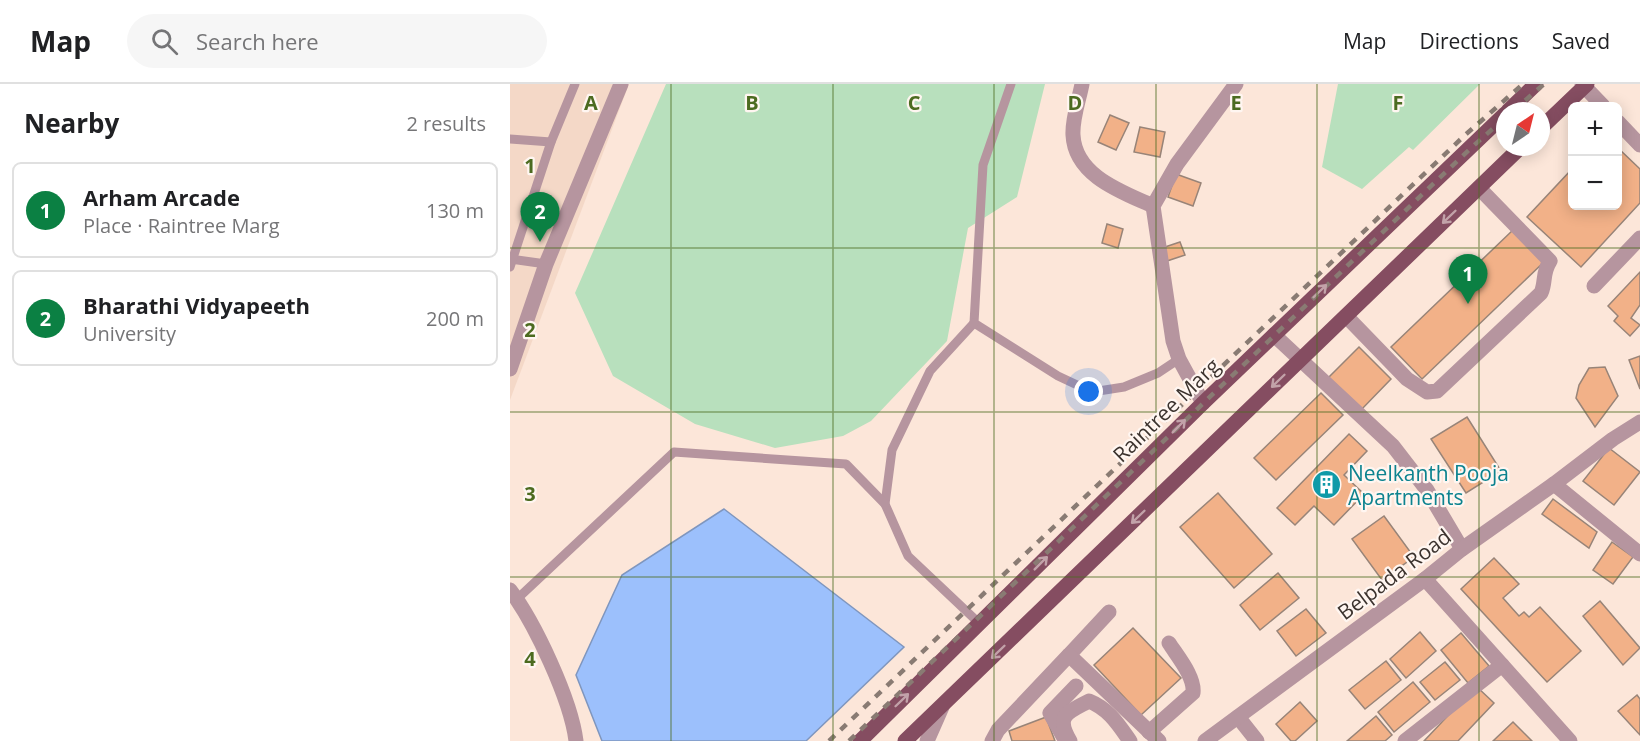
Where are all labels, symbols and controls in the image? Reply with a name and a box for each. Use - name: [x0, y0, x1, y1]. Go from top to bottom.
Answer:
- search box: [127, 14, 547, 68]
- text: Map: [30, 22, 91, 60]
- icon: search: [148, 25, 181, 58]
- text: Search here: [196, 26, 319, 56]
- text: Map: [1343, 27, 1386, 55]
- text: Directions: [1419, 27, 1519, 55]
- text: Saved: [1552, 27, 1610, 55]
- text: A: [584, 89, 598, 116]
- text: B: [745, 89, 759, 116]
- text: C: [908, 89, 921, 116]
- text: D: [1068, 89, 1082, 116]
- text: E: [1230, 89, 1242, 116]
- text: F: [1393, 89, 1403, 116]
- north arrow: [1496, 102, 1550, 156]
- map controls: [1568, 102, 1622, 210]
- button: +: [1568, 102, 1622, 156]
- text: Nearby: [24, 105, 119, 141]
- text: 2 results: [406, 110, 486, 137]
- text: 1: [524, 152, 536, 179]
- button: −: [1568, 156, 1622, 210]
- text: Arham Arcade: [83, 182, 240, 212]
- pin: 2: [520, 192, 560, 242]
- text: 1: [40, 197, 51, 224]
- text: 130 m: [426, 197, 484, 224]
- one-way arrow: [1442, 210, 1457, 224]
- text: Place · Raintree Marg: [83, 212, 280, 239]
- pin: 1: [1448, 254, 1488, 304]
- one-way arrow: [1312, 284, 1327, 298]
- text: Bharathi Vidyapeeth: [83, 290, 310, 320]
- text: 2: [40, 305, 51, 332]
- text: 200 m: [426, 305, 484, 332]
- text: 2: [524, 316, 536, 343]
- text: University: [83, 320, 176, 347]
- street label: Raintree Marg: [1106, 352, 1226, 468]
- one-way arrow: [1271, 374, 1286, 389]
- your location: [1074, 377, 1103, 406]
- one-way arrow: [1172, 419, 1187, 433]
- place label: Neelkanth Pooja Apartments: [1348, 459, 1509, 511]
- building icon: Neelkanth Pooja Apartments: [1311, 469, 1343, 501]
- text: 3: [524, 480, 536, 507]
- one-way arrow: [1131, 510, 1146, 524]
- street label: Belpada Road: [1332, 522, 1456, 626]
- one-way arrow: [1033, 556, 1048, 571]
- text: 4: [524, 645, 536, 672]
- one-way arrow: [990, 645, 1005, 660]
- one-way arrow: [894, 693, 909, 707]

